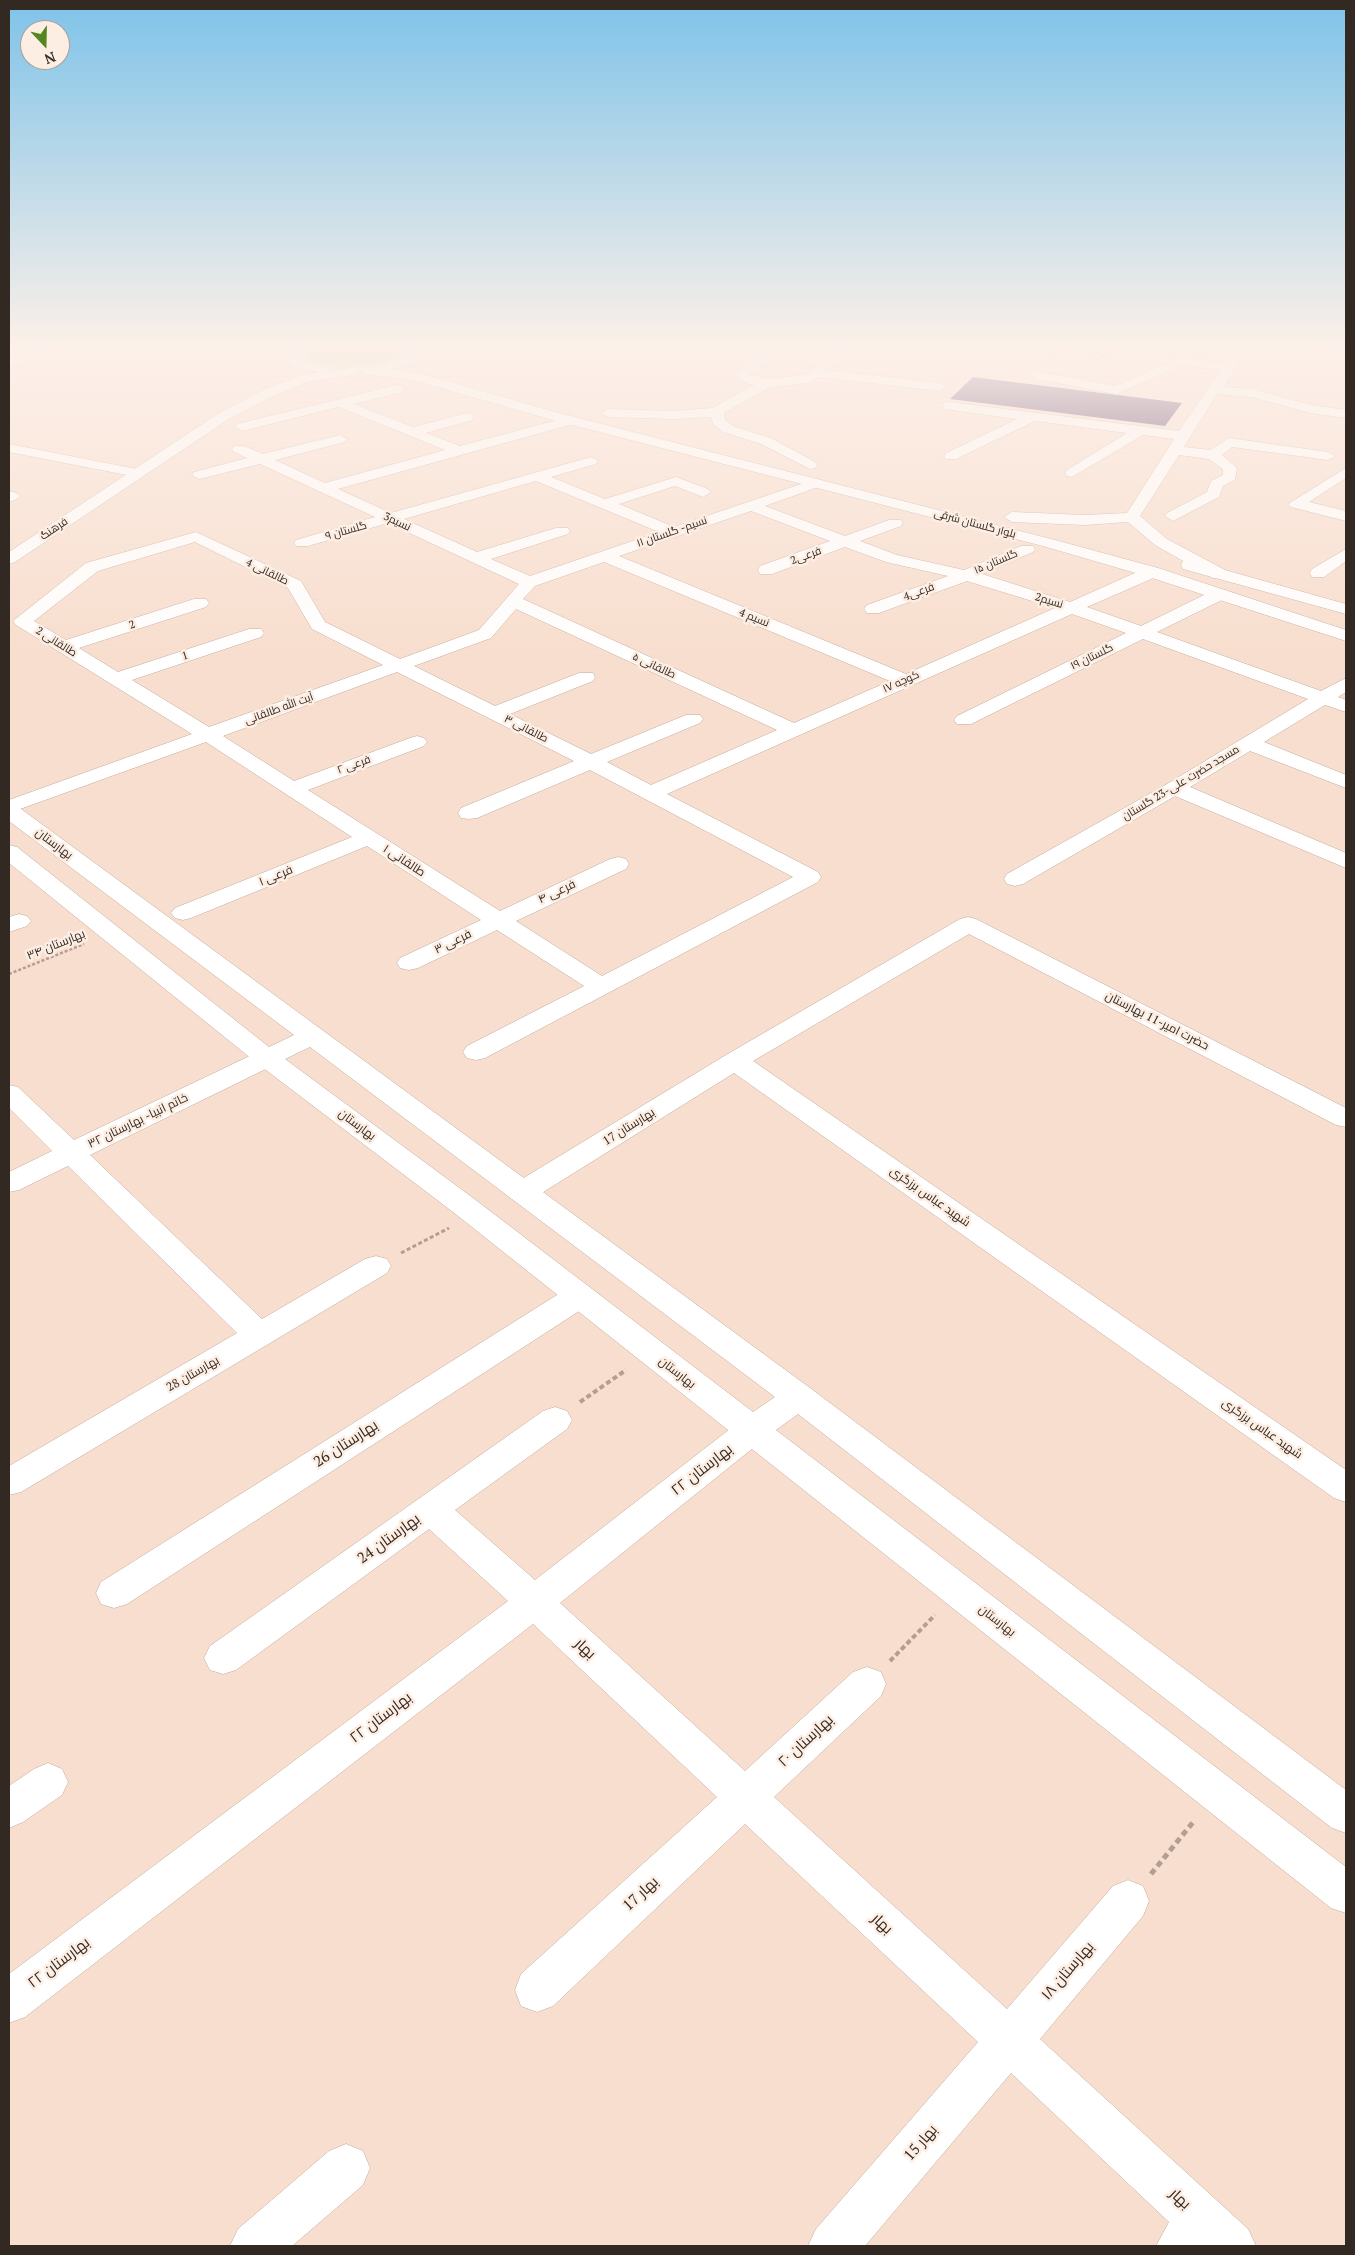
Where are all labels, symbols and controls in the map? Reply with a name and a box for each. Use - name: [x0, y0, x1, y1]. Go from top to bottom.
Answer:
- north arrow: [20, 20, 70, 70]
- text: N: [42, 48, 59, 69]
- street label: بلوار گلستان شرقی: [933, 507, 1017, 541]
- street label: نسیم3: [381, 510, 413, 534]
- street label: نسیم- گلستان ۱۱: [635, 514, 709, 550]
- street label: فرهنگ: [37, 515, 71, 543]
- street label: گلستان ۹: [324, 519, 368, 543]
- street label: فرعی2: [789, 544, 823, 568]
- street label: گلستان ۱۵: [972, 547, 1020, 577]
- street label: طالقانی 4: [243, 556, 291, 588]
- street label: فرعی4: [902, 580, 936, 604]
- street label: نسیم2: [1033, 590, 1065, 612]
- street label: نسیم 4: [737, 606, 771, 630]
- street label: 2: [127, 618, 137, 632]
- street label: طالقانی 2: [33, 624, 79, 660]
- street label: گلستان ۱۹: [1069, 641, 1115, 673]
- street label: 1: [180, 649, 190, 663]
- street label: طالقانی ۵: [630, 650, 678, 682]
- street label: کوچه ۱۷: [881, 668, 921, 696]
- street label: آیت الله طالقانی: [243, 690, 315, 728]
- street label: طالقانی ۳: [502, 712, 550, 746]
- street label: مسجد حضرت علی-23 گلستان: [1120, 743, 1242, 823]
- street label: فرعی ۲: [335, 753, 373, 777]
- street label: بهارستان: [33, 825, 75, 863]
- street label: طالقانی ۱: [380, 842, 428, 880]
- street label: فرعی ۱: [257, 863, 295, 889]
- street label: فرعی ۴: [536, 877, 578, 907]
- street label: بهارستان ۳۴: [25, 927, 87, 963]
- street label: فرعی ۳: [432, 927, 474, 957]
- street label: حضرت امیر-11 بهارستان: [1103, 989, 1211, 1053]
- street label: خاتم انبیا- بهارستان ۳۲: [86, 1091, 190, 1151]
- street label: بهارستان 17: [600, 1105, 658, 1149]
- street label: بهارستان: [336, 1106, 378, 1144]
- street label: شهید عباس برزگری: [887, 1164, 973, 1230]
- street label: بهارستان 28: [164, 1353, 222, 1395]
- street label: بهارستان: [656, 1354, 698, 1392]
- street label: شهید عباس برزگری: [1219, 1396, 1305, 1462]
- street label: بهارستان 26: [310, 1417, 382, 1471]
- street label: بهارستان ۲۲: [668, 1440, 736, 1500]
- street label: بهارستان 24: [354, 1510, 424, 1568]
- street label: بهارستان: [976, 1602, 1018, 1640]
- street label: بهار: [571, 1635, 599, 1663]
- street label: بهارستان ۲۲: [346, 1689, 416, 1747]
- street label: بهارستان ۲۰: [775, 1711, 837, 1771]
- street label: بهار 17: [620, 1873, 662, 1915]
- street label: بهار: [868, 1910, 896, 1938]
- street label: بهارستان ۲۲: [24, 1934, 94, 1992]
- street label: بهارستان ۱۸: [1038, 1938, 1098, 2004]
- street label: بهار 15: [900, 2121, 942, 2165]
- street label: بهار: [1166, 2185, 1194, 2213]

